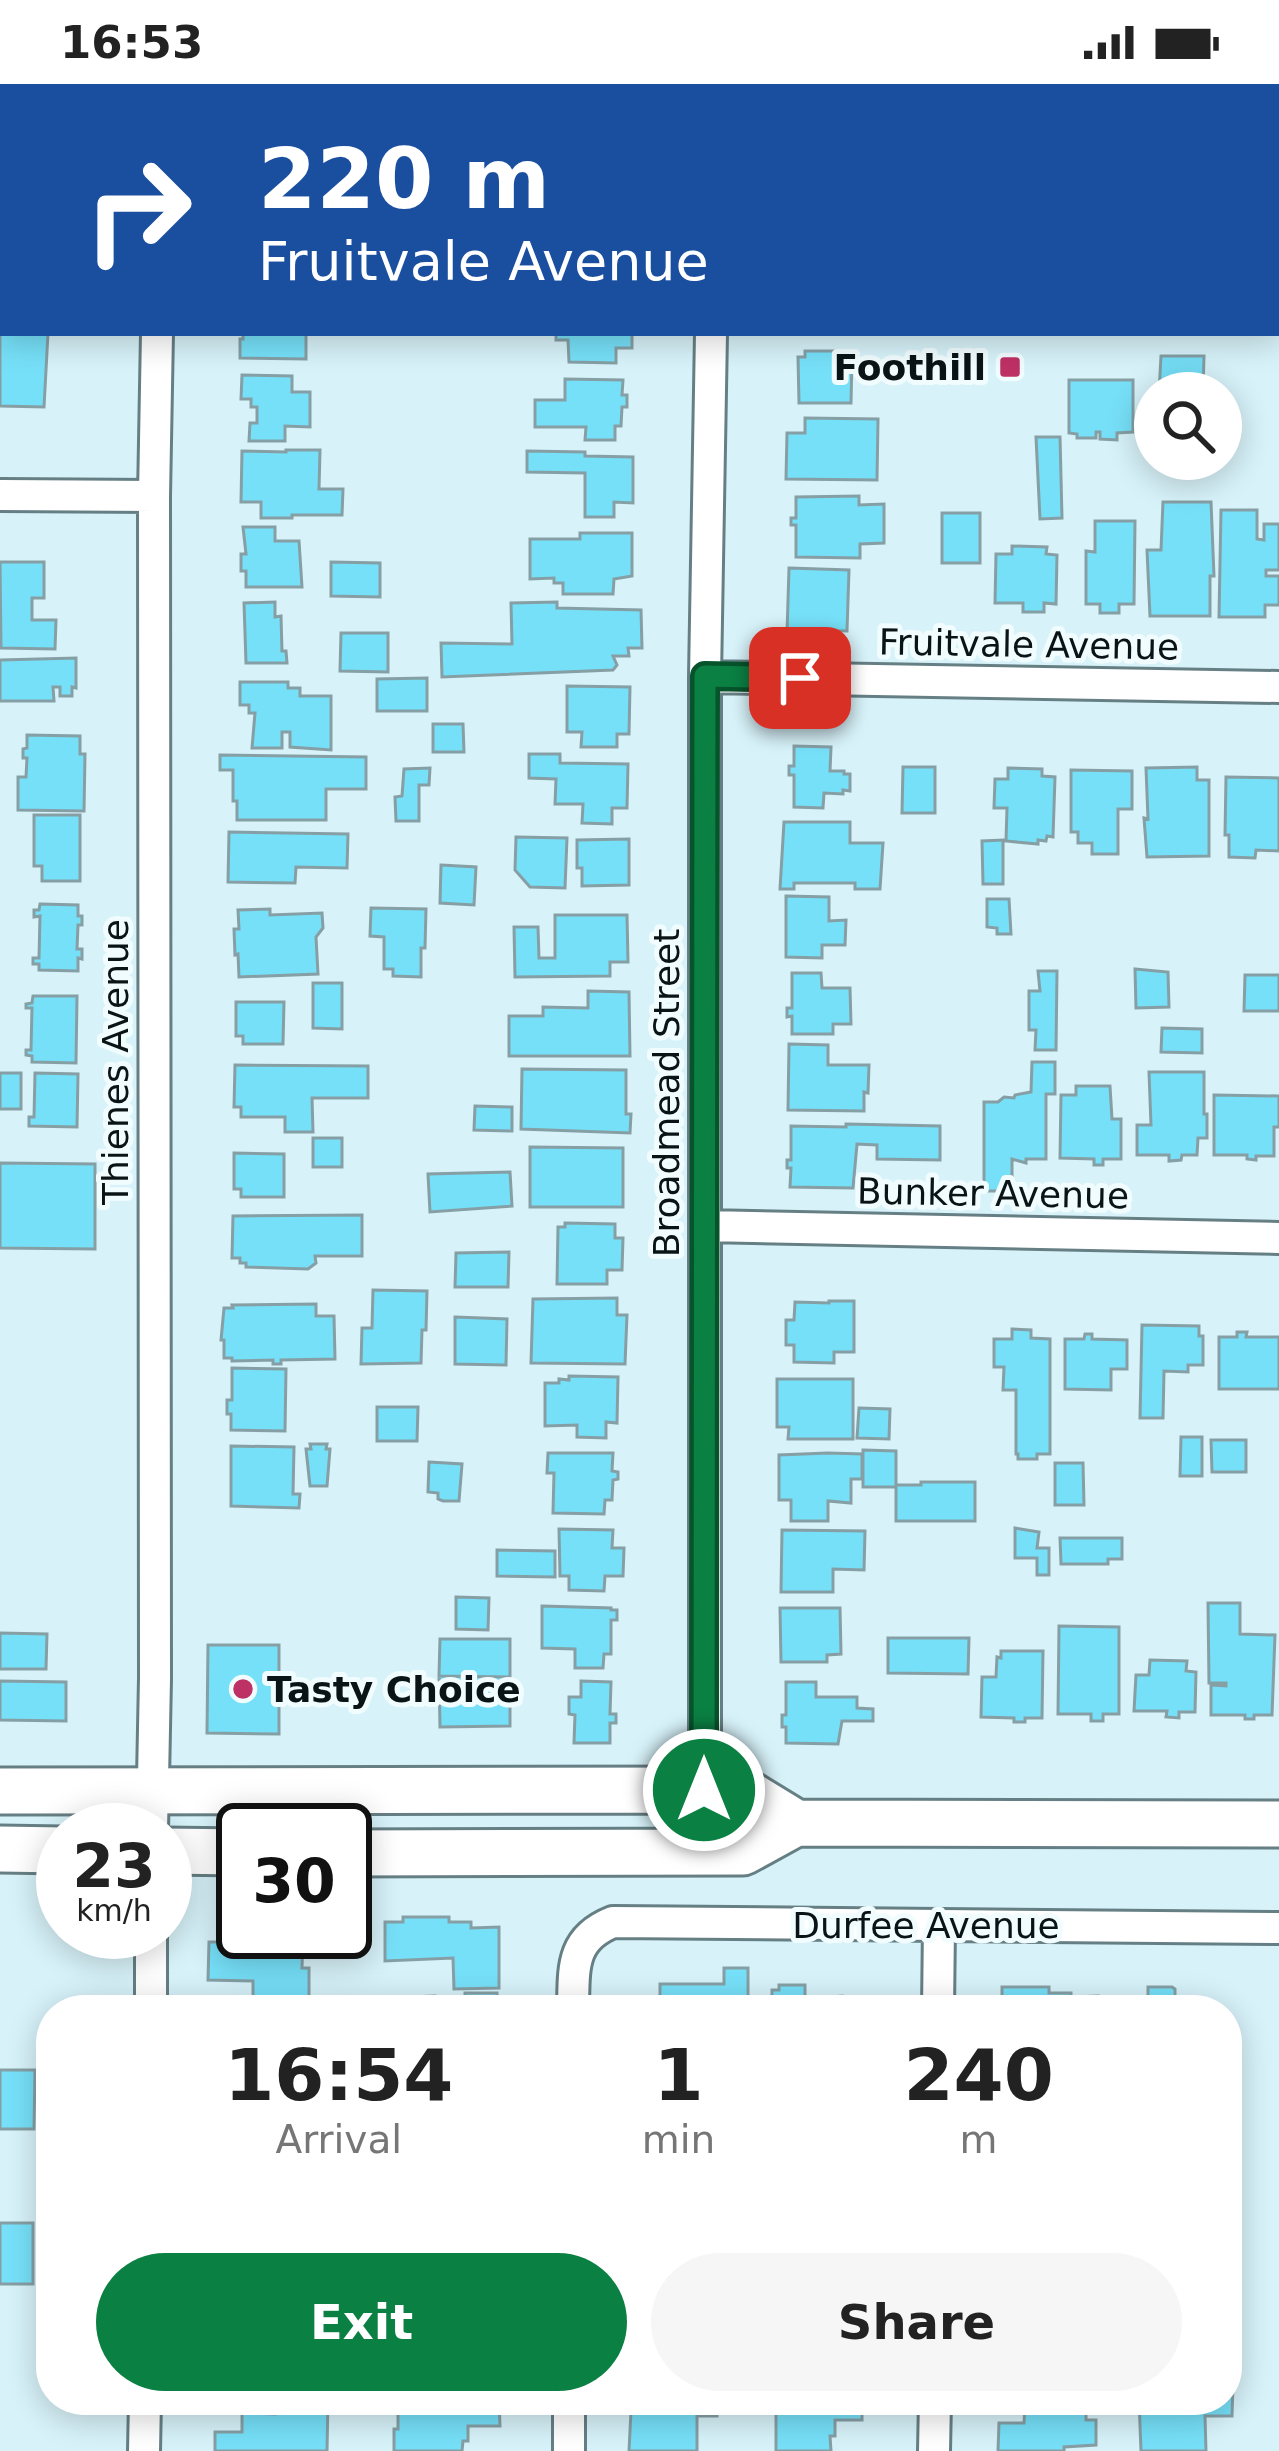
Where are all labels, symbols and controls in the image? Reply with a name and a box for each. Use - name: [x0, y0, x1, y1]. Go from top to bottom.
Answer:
- text: 16:53: [60, 16, 203, 69]
- text: 220 m: [258, 130, 550, 228]
- icon: right: [60, 132, 216, 288]
- text: Fruitvale Avenue: [258, 230, 709, 293]
- place label: Foothill: [834, 347, 986, 388]
- marker: Foothill: [997, 354, 1023, 380]
- map controls: [1134, 372, 1242, 480]
- button: search: [1134, 372, 1242, 480]
- street label: Fruitvale Avenue: [878, 621, 1180, 668]
- pin: [749, 627, 851, 729]
- icon: arrive: [767, 645, 833, 711]
- street label: Thienes Avenue: [95, 919, 136, 1206]
- street label: Broadmead Street: [646, 929, 687, 1257]
- street label: Bunker Avenue: [857, 1171, 1129, 1216]
- place label: Tasty Choice: [267, 1669, 521, 1710]
- marker: Tasty Choice: [230, 1676, 256, 1702]
- position arrow: [641, 1727, 767, 1853]
- speed limit sign: 30: [216, 1803, 372, 1959]
- text: 23: [72, 1831, 156, 1901]
- text: km/h: [76, 1893, 152, 1928]
- street label: Durfee Avenue: [792, 1905, 1060, 1946]
- text: 16:54: [224, 2033, 453, 2117]
- text: 1: [653, 2033, 703, 2117]
- text: 240: [903, 2033, 1054, 2117]
- text: Arrival: [275, 2117, 402, 2162]
- text: min: [642, 2117, 715, 2162]
- text: m: [960, 2117, 998, 2162]
- button: Exit: [96, 2253, 627, 2391]
- button: Share: [651, 2253, 1182, 2391]

